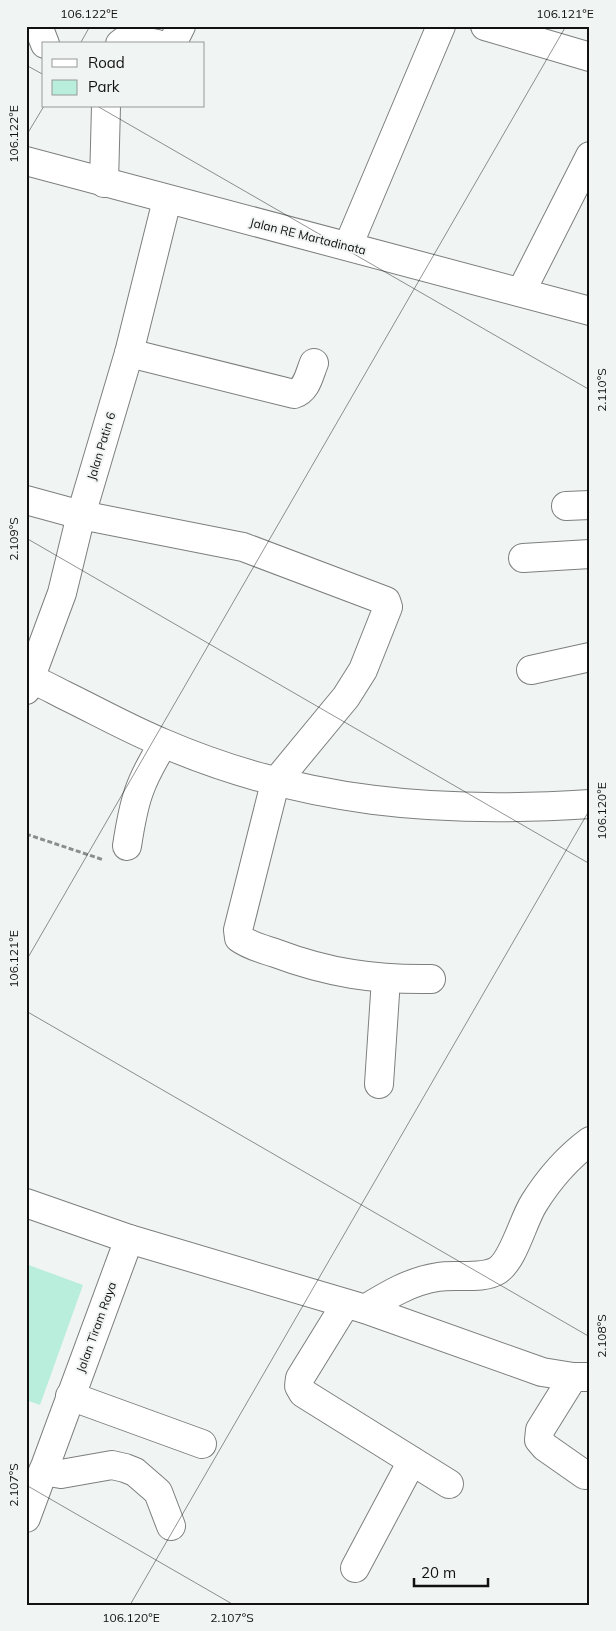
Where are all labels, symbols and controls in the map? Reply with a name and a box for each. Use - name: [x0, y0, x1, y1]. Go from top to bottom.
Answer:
- text: 106.122°E: [60, 6, 118, 21]
- text: 106.121°E: [536, 6, 594, 21]
- legend: [42, 42, 205, 108]
- text: Road: [88, 53, 125, 72]
- text: Park: [88, 77, 120, 96]
- text: 106.122°E: [6, 105, 21, 163]
- street label: Jalan RE Martadinata: [248, 214, 368, 258]
- text: 2.110°S: [594, 368, 609, 412]
- street label: Jalan Patin 6: [84, 410, 118, 482]
- text: 2.109°S: [6, 517, 21, 561]
- text: 106.120°E: [594, 782, 609, 840]
- text: 106.121°E: [6, 930, 21, 988]
- street label: Jalan Tiram Raya: [73, 1280, 119, 1374]
- text: 2.108°S: [594, 1314, 609, 1358]
- text: 2.107°S: [6, 1463, 21, 1507]
- scale bar: [414, 1556, 487, 1588]
- text: 20 m: [421, 1563, 456, 1582]
- text: 106.120°E: [102, 1610, 160, 1625]
- text: 2.107°S: [210, 1610, 254, 1625]

